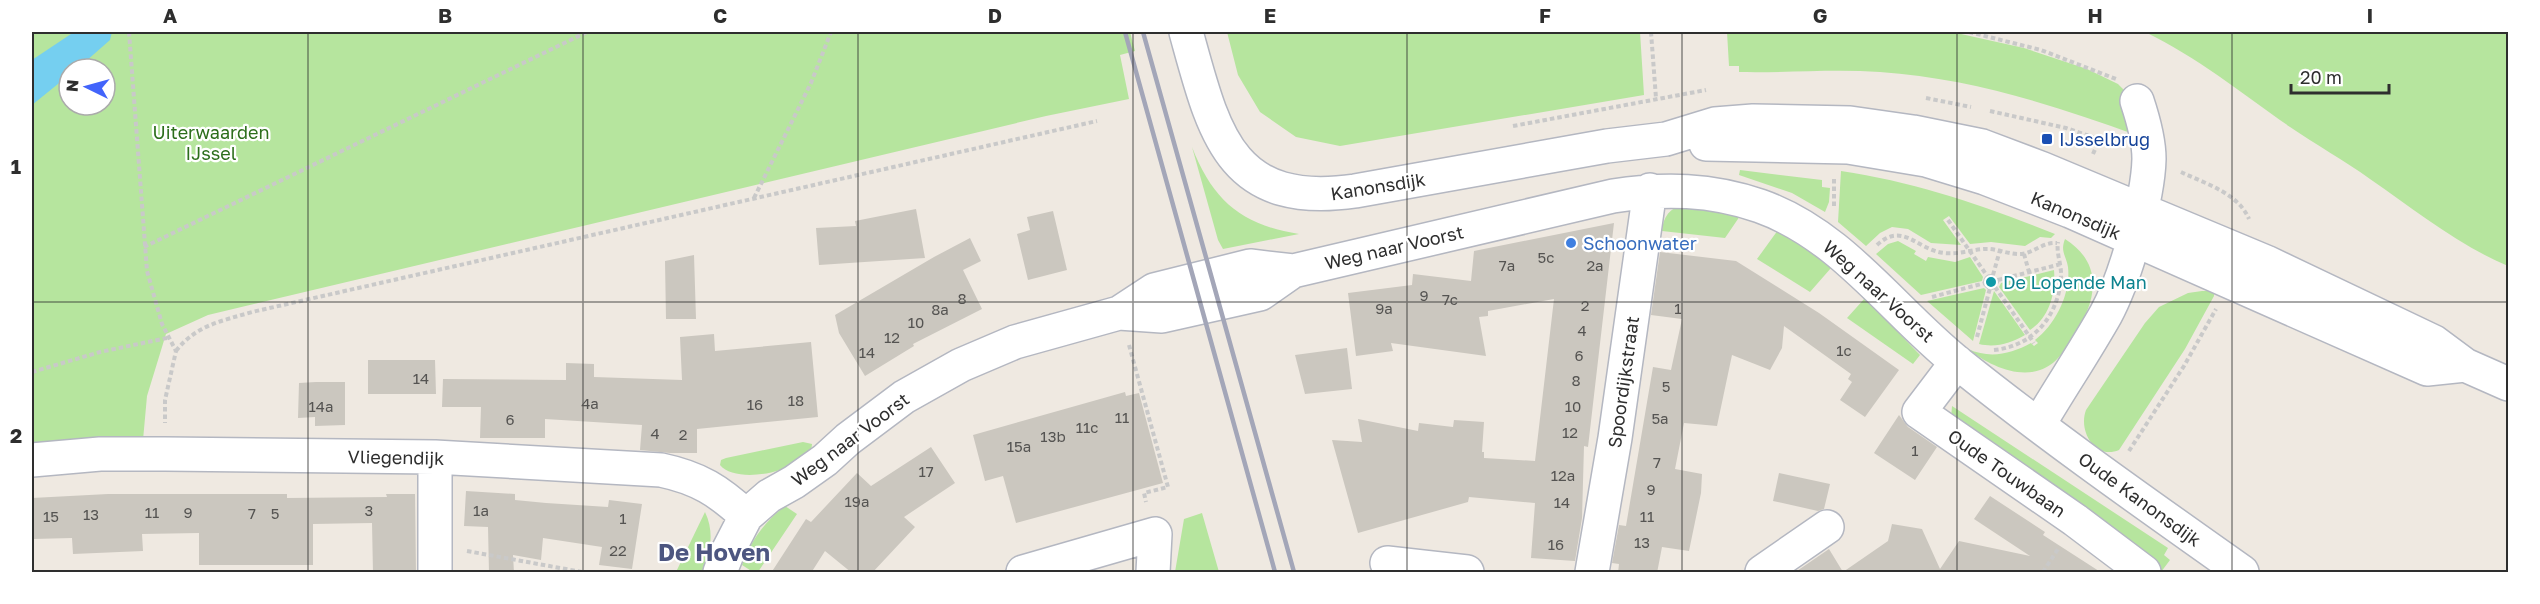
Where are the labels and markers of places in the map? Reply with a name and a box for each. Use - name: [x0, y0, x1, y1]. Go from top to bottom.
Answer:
- place label: IJsselbrug: [2059, 128, 2150, 150]
- marker: IJsselbrug: [2040, 132, 2054, 146]
- place label: Schoonwater: [1583, 232, 1697, 254]
- marker: Schoonwater: [1564, 236, 1578, 250]
- place label: De Lopende Man: [2003, 271, 2147, 293]
- marker: De Lopende Man: [1984, 275, 1998, 289]

